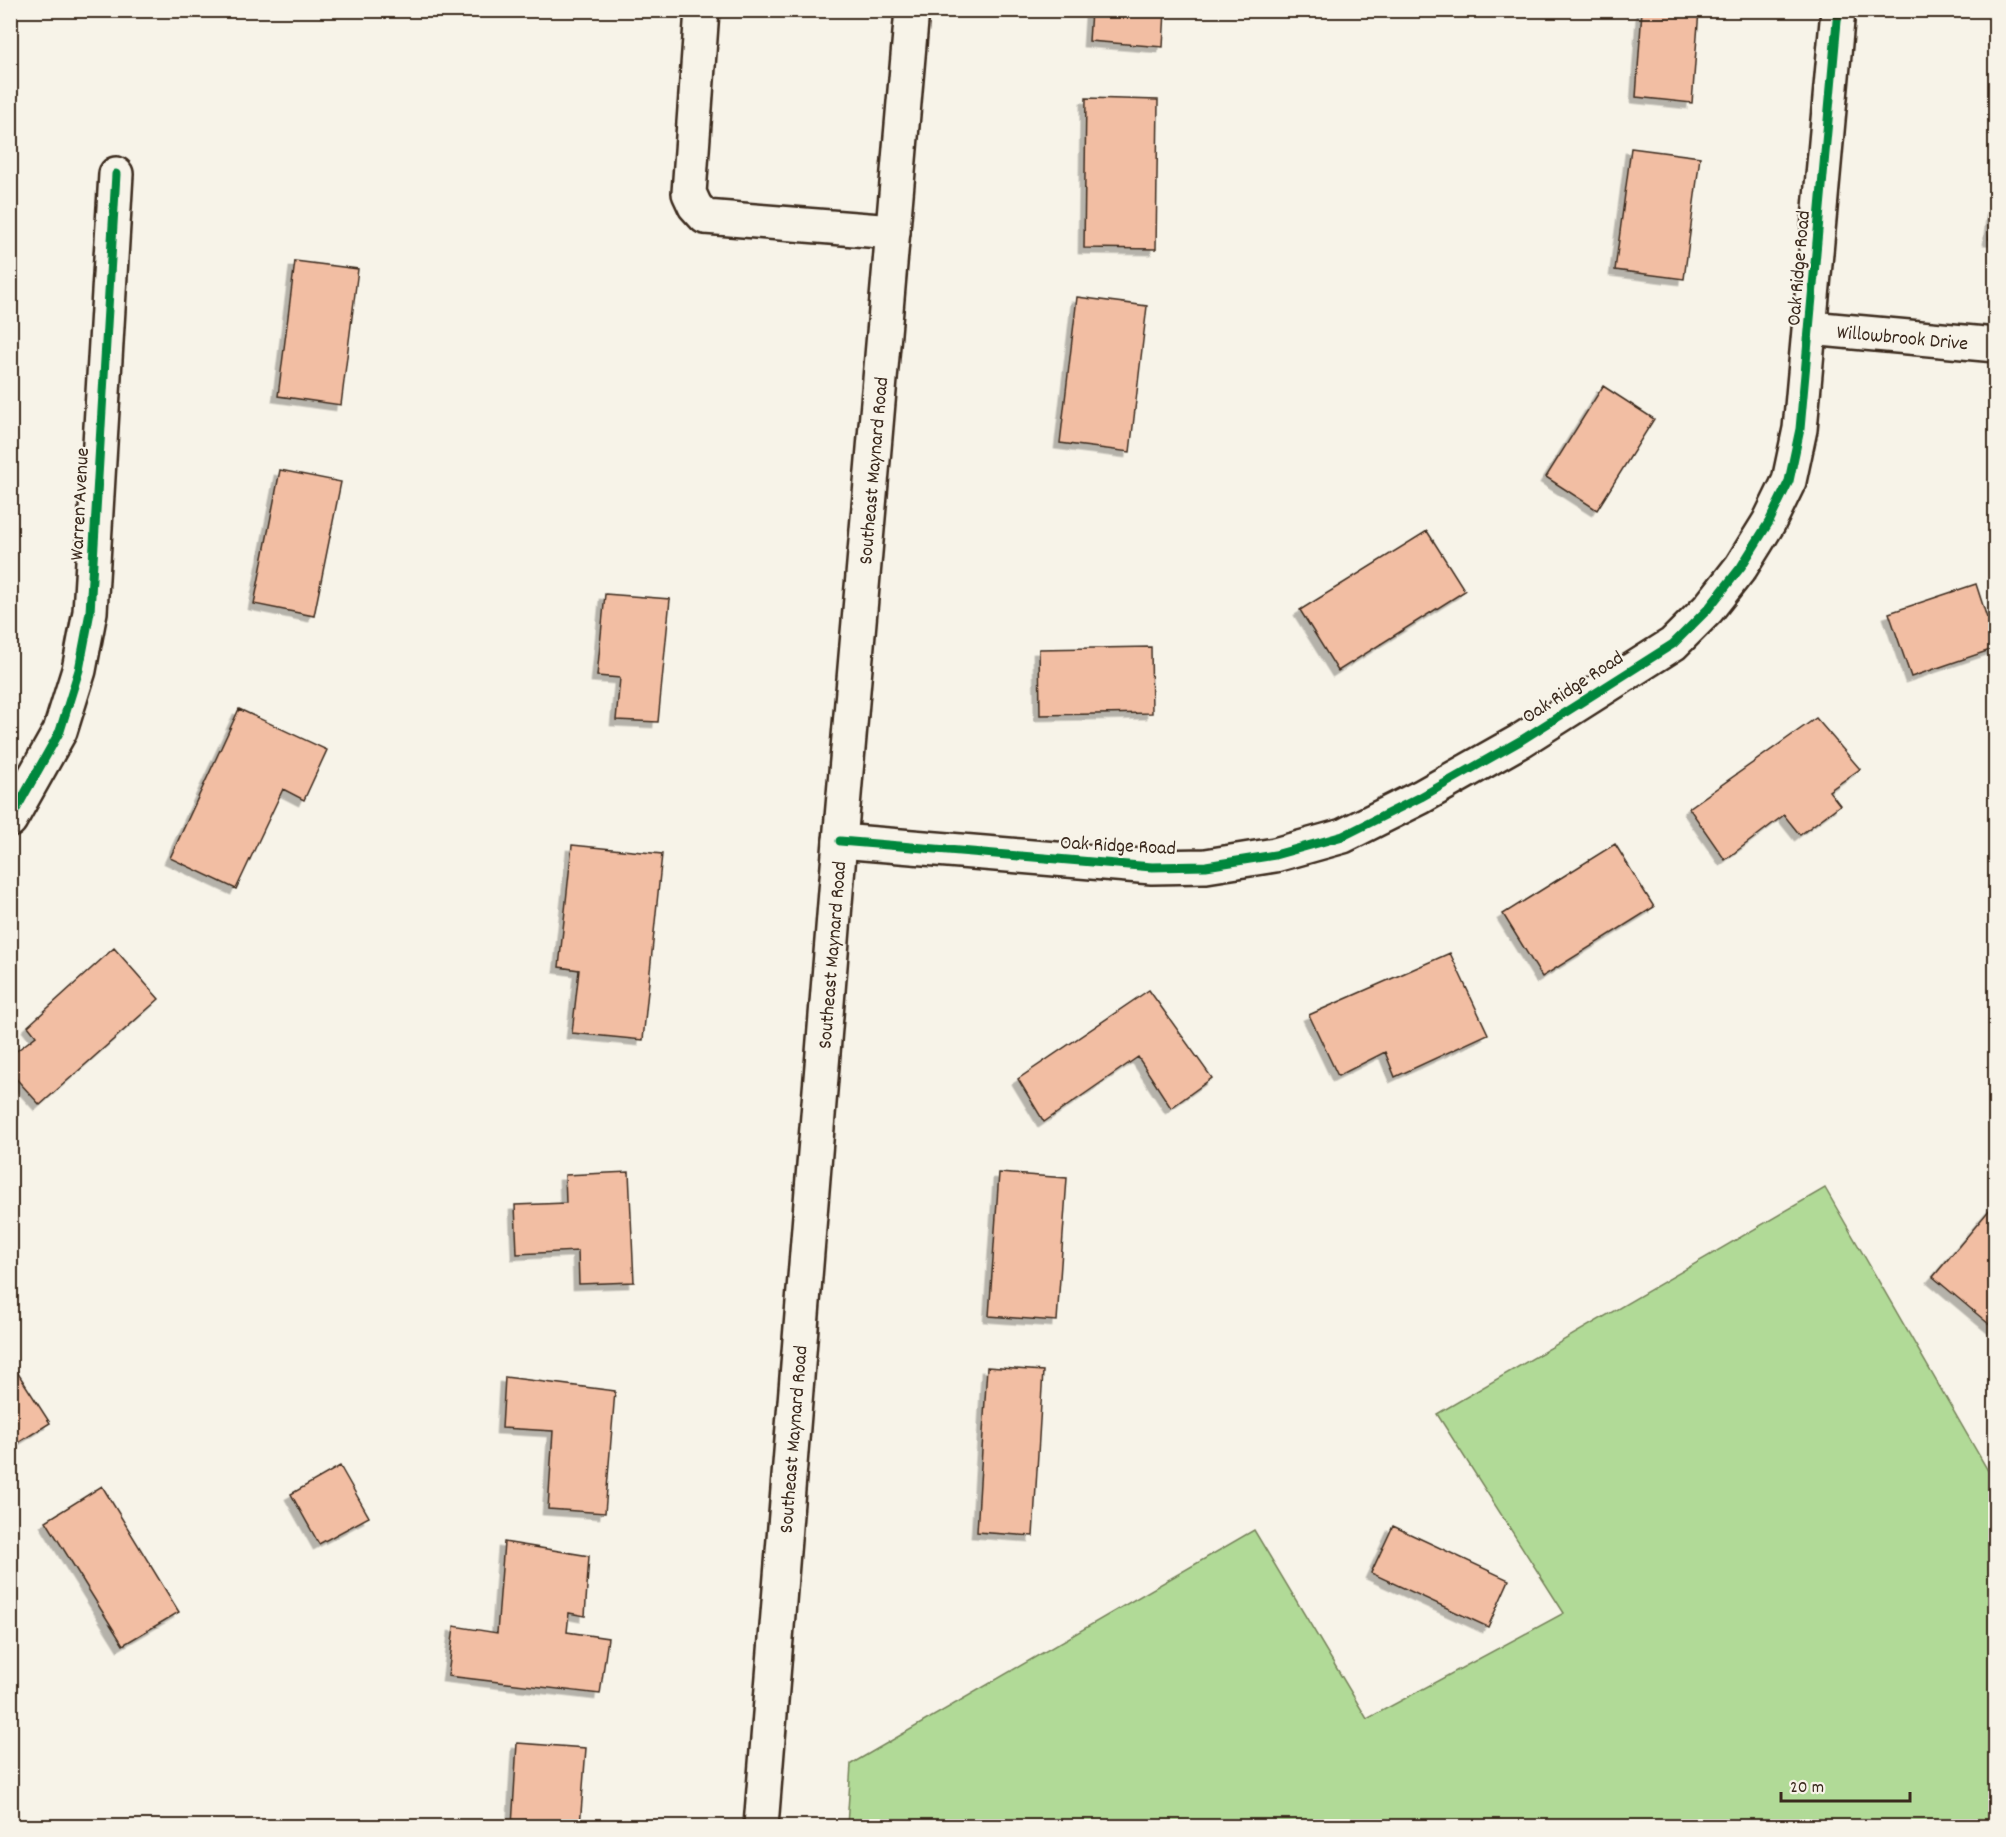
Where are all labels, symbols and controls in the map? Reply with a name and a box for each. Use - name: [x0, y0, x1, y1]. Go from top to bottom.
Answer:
- street label: Oak Ridge Road: [1781, 209, 1819, 327]
- street label: Willowbrook Drive: [1835, 320, 1969, 359]
- street label: Southeast Maynard Road: [853, 376, 897, 566]
- street label: Warren Avenue: [64, 447, 98, 561]
- street label: Oak Ridge Road: [1517, 645, 1630, 732]
- street label: Oak Ridge Road: [1059, 830, 1176, 864]
- street label: Southeast Maynard Road: [812, 860, 855, 1050]
- street label: Southeast Maynard Road: [774, 1345, 816, 1534]
- scale bar: [1781, 1765, 1910, 1803]
- text: 20 m: [1790, 1776, 1824, 1801]

